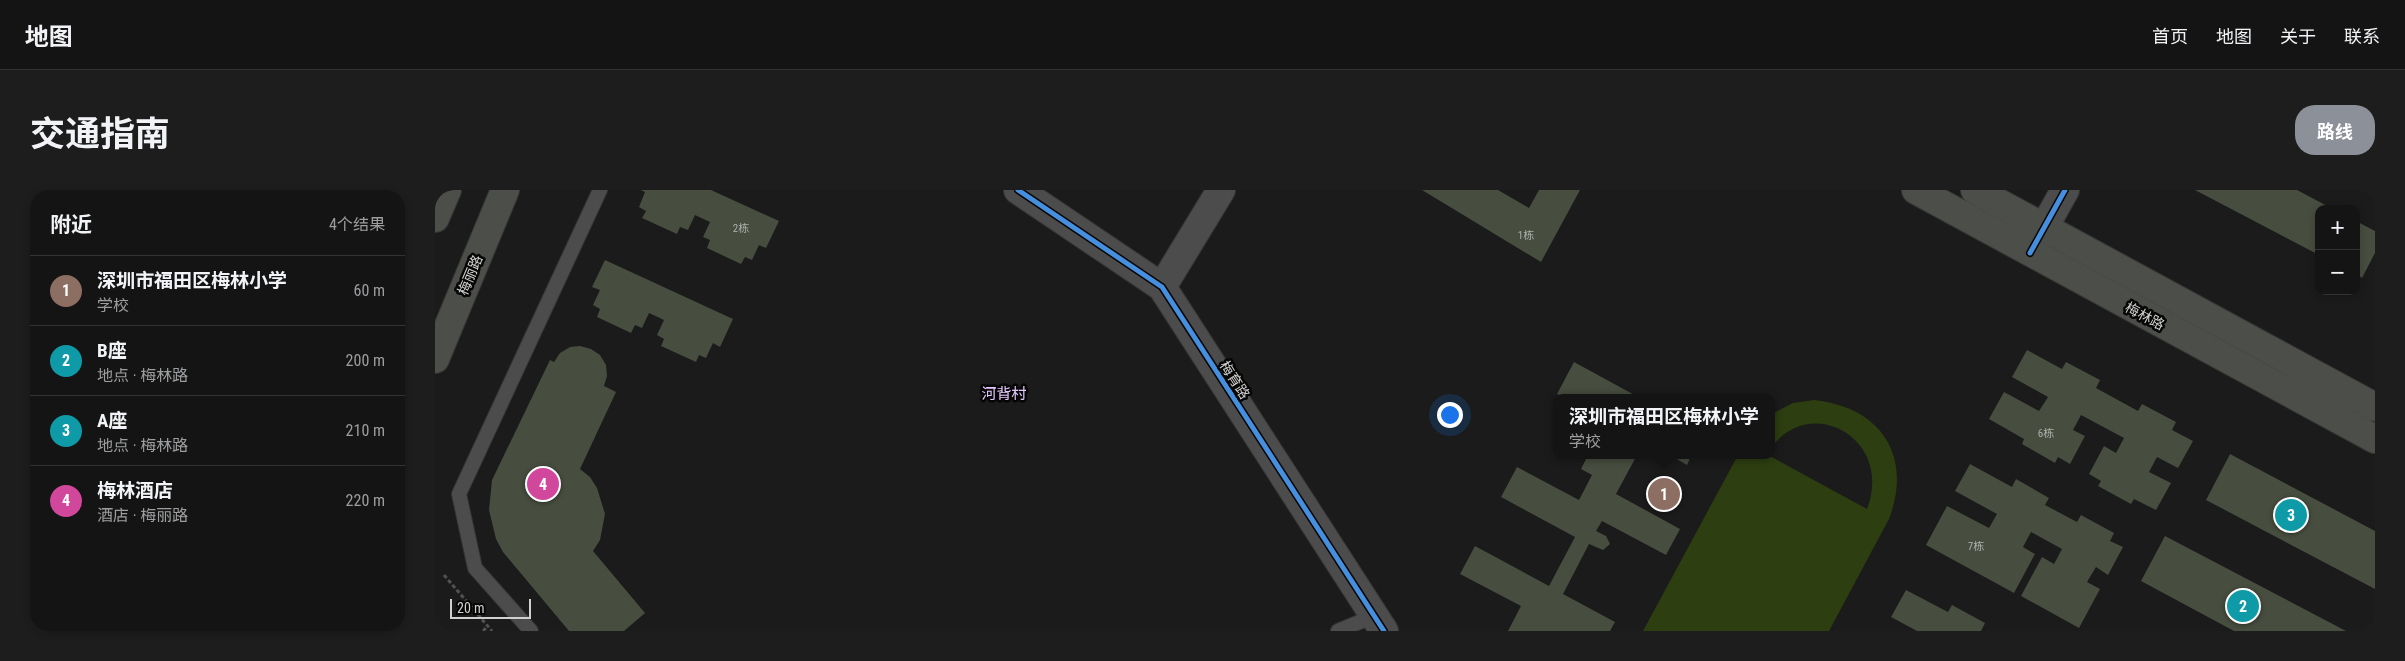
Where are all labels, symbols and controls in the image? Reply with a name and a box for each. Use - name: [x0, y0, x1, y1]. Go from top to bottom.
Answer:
- text: 地图: [25, 23, 73, 51]
- text: 首页: [2152, 26, 2188, 47]
- text: 地图: [2216, 26, 2252, 47]
- text: 关于: [2280, 26, 2316, 47]
- text: 联系: [2344, 26, 2380, 47]
- button: 路线: [2295, 105, 2375, 155]
- text: 交通指南: [30, 114, 170, 155]
- map controls: [2315, 205, 2360, 295]
- button: +: [2315, 205, 2360, 250]
- text: 附近: [50, 213, 92, 237]
- text: 4个结果: [329, 215, 385, 234]
- house number: 2栋: [733, 222, 749, 235]
- house number: 1栋: [1518, 229, 1534, 242]
- button: −: [2315, 250, 2360, 295]
- street label: 梅丽路: [454, 253, 486, 297]
- text: 深圳市福田区梅林小学: [97, 269, 287, 292]
- text: 1: [62, 281, 70, 300]
- text: 60 m: [353, 281, 385, 300]
- text: 学校: [97, 296, 129, 315]
- street label: 梅林路: [2123, 299, 2167, 333]
- text: B座: [97, 339, 127, 362]
- text: 2: [62, 351, 70, 370]
- text: 200 m: [346, 351, 385, 370]
- street label: 梅育路: [1217, 358, 1253, 402]
- text: 地点 · 梅林路: [97, 366, 188, 385]
- district label: 河背村: [981, 385, 1027, 403]
- popup: [1553, 394, 1775, 459]
- your location: [1437, 402, 1463, 428]
- text: 深圳市福田区梅林小学: [1569, 405, 1759, 428]
- text: A座: [97, 409, 127, 432]
- text: 3: [62, 421, 70, 440]
- text: 210 m: [346, 421, 385, 440]
- house number: 6栋: [2038, 427, 2054, 440]
- text: 学校: [1569, 432, 1601, 451]
- text: 地点 · 梅林路: [97, 436, 188, 455]
- pin: 4: [527, 465, 559, 503]
- pin: 1: [1648, 475, 1680, 513]
- text: 梅林酒店: [97, 479, 173, 502]
- text: 4: [62, 491, 70, 510]
- text: 220 m: [346, 491, 385, 510]
- pin: 3: [2275, 496, 2307, 534]
- text: 酒店 · 梅丽路: [97, 506, 188, 525]
- house number: 7栋: [1968, 540, 1984, 553]
- pin: 2: [2227, 587, 2259, 625]
- scale bar: [450, 596, 531, 619]
- text: 20 m: [457, 600, 485, 616]

